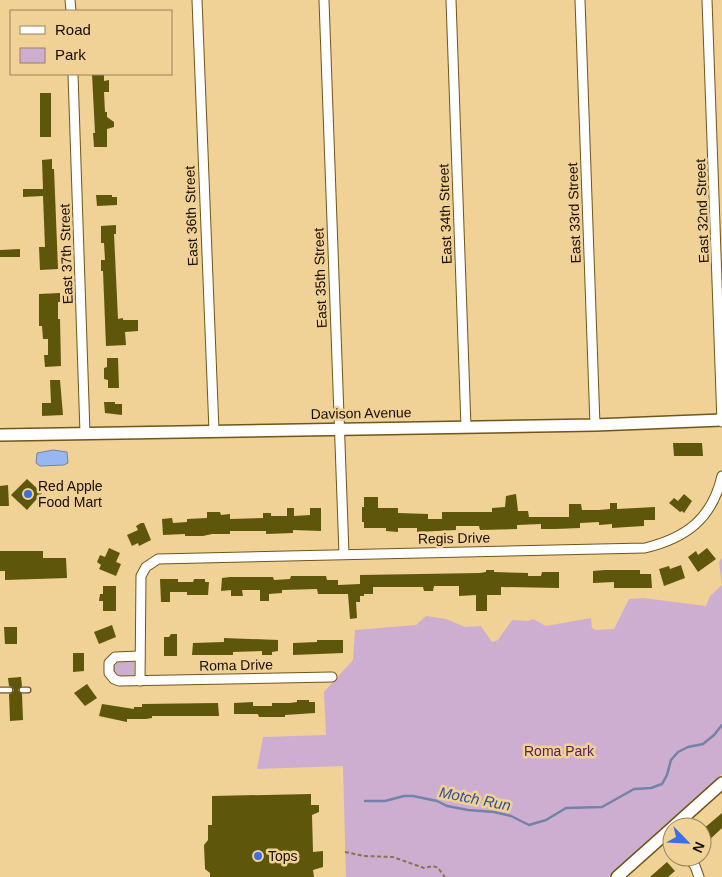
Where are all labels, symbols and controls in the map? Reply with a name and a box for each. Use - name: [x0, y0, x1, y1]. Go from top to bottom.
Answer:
- legend: [10, 10, 172, 75]
- text: Road: [55, 21, 91, 38]
- text: Park: [55, 46, 86, 63]
- street label: East 32nd Street: [692, 159, 712, 263]
- street label: East 33rd Street: [564, 162, 584, 264]
- street label: East 34th Street: [435, 163, 455, 264]
- street label: East 36th Street: [181, 165, 201, 266]
- street label: East 37th Street: [56, 203, 76, 304]
- street label: East 35th Street: [310, 227, 330, 328]
- street label: Davison Avenue: [310, 404, 412, 422]
- place label: Red Apple Food Mart: [38, 478, 103, 510]
- marker: Red Apple Food Mart: [22, 488, 34, 500]
- street label: Regis Drive: [418, 529, 491, 547]
- street label: Roma Drive: [199, 656, 273, 674]
- park label: Roma Park: [524, 743, 595, 759]
- water label: Motch Run: [438, 783, 512, 814]
- north arrow: [662, 817, 712, 867]
- text: N: [690, 839, 708, 855]
- place label: Tops: [268, 848, 298, 864]
- marker: Tops: [252, 850, 264, 862]

